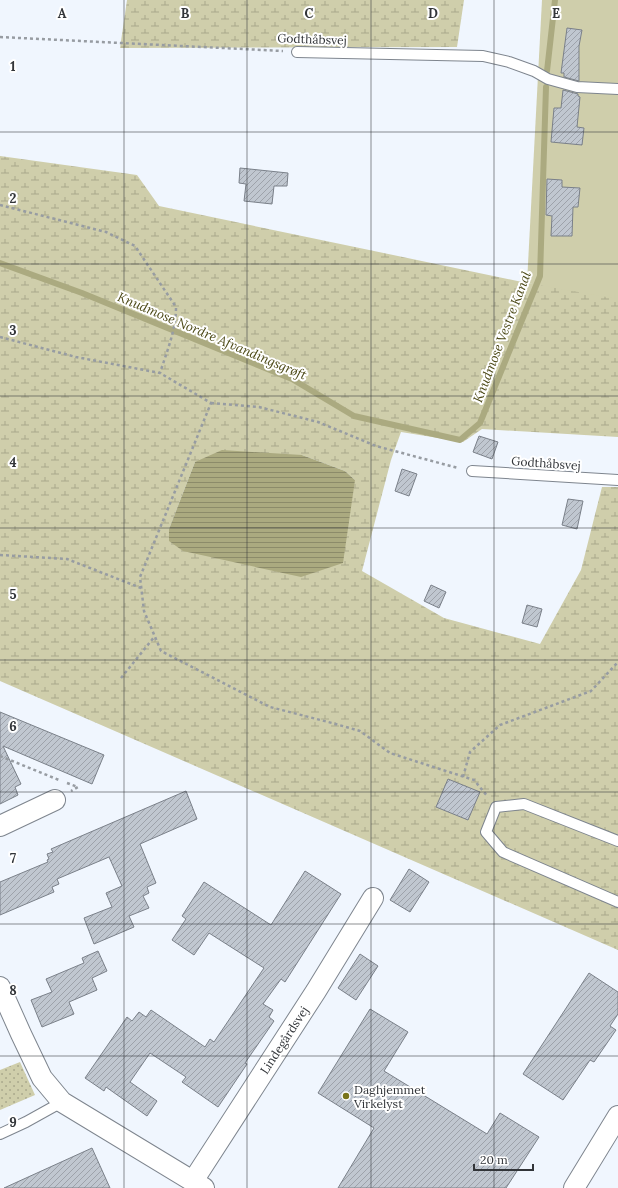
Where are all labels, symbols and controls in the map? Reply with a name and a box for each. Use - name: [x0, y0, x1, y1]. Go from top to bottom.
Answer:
- text: A: [58, 5, 67, 22]
- text: B: [181, 5, 190, 22]
- text: C: [305, 5, 314, 22]
- text: D: [428, 5, 438, 22]
- text: E: [552, 5, 560, 22]
- street label: Godthåbsvej: [277, 30, 347, 48]
- text: 1: [10, 58, 16, 75]
- text: 2: [10, 190, 17, 207]
- water label: Knudmose Vestre Kanal: [469, 269, 535, 405]
- water label: Knudmose Nordre Afvandingsgrøft: [115, 288, 309, 384]
- text: 3: [9, 322, 17, 339]
- street label: Godthåbsvej: [511, 453, 581, 473]
- text: 4: [9, 454, 17, 471]
- text: 5: [9, 586, 17, 603]
- text: 6: [9, 718, 17, 735]
- text: 7: [10, 850, 16, 867]
- text: 8: [9, 982, 17, 999]
- street label: Lindegårdsvej: [257, 1003, 311, 1077]
- place label: Daghjemmet Virkelyst: [353, 1082, 426, 1111]
- marker: Daghjemmet Virkelyst: [341, 1091, 351, 1101]
- text: 9: [9, 1114, 17, 1131]
- scale bar: [474, 1146, 533, 1172]
- text: 20 m: [480, 1152, 508, 1167]

